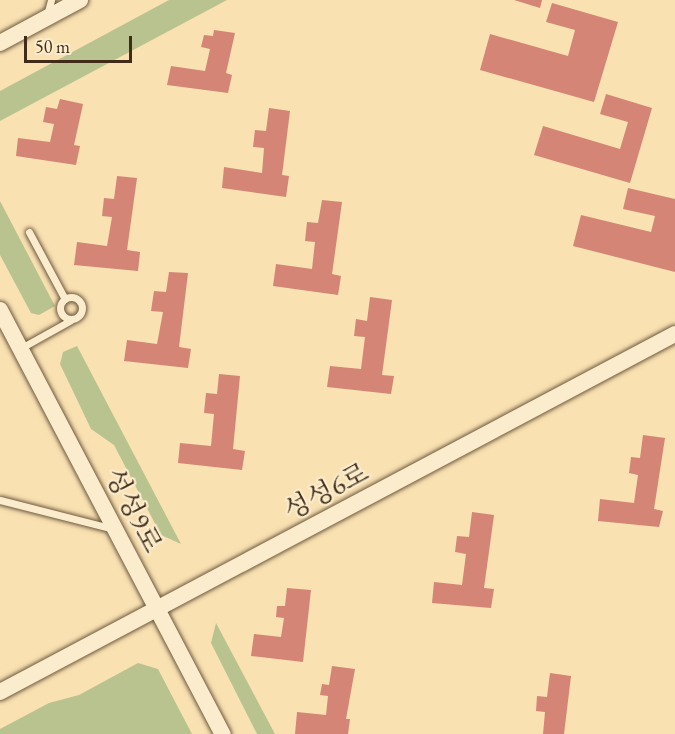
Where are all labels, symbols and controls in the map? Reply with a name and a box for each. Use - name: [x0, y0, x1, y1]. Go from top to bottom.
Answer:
- scale bar: [27, 24, 135, 62]
- text: 50 m: [35, 35, 70, 58]
- street label: 성성6로: [278, 455, 374, 527]
- street label: 성성9로: [98, 462, 170, 558]

